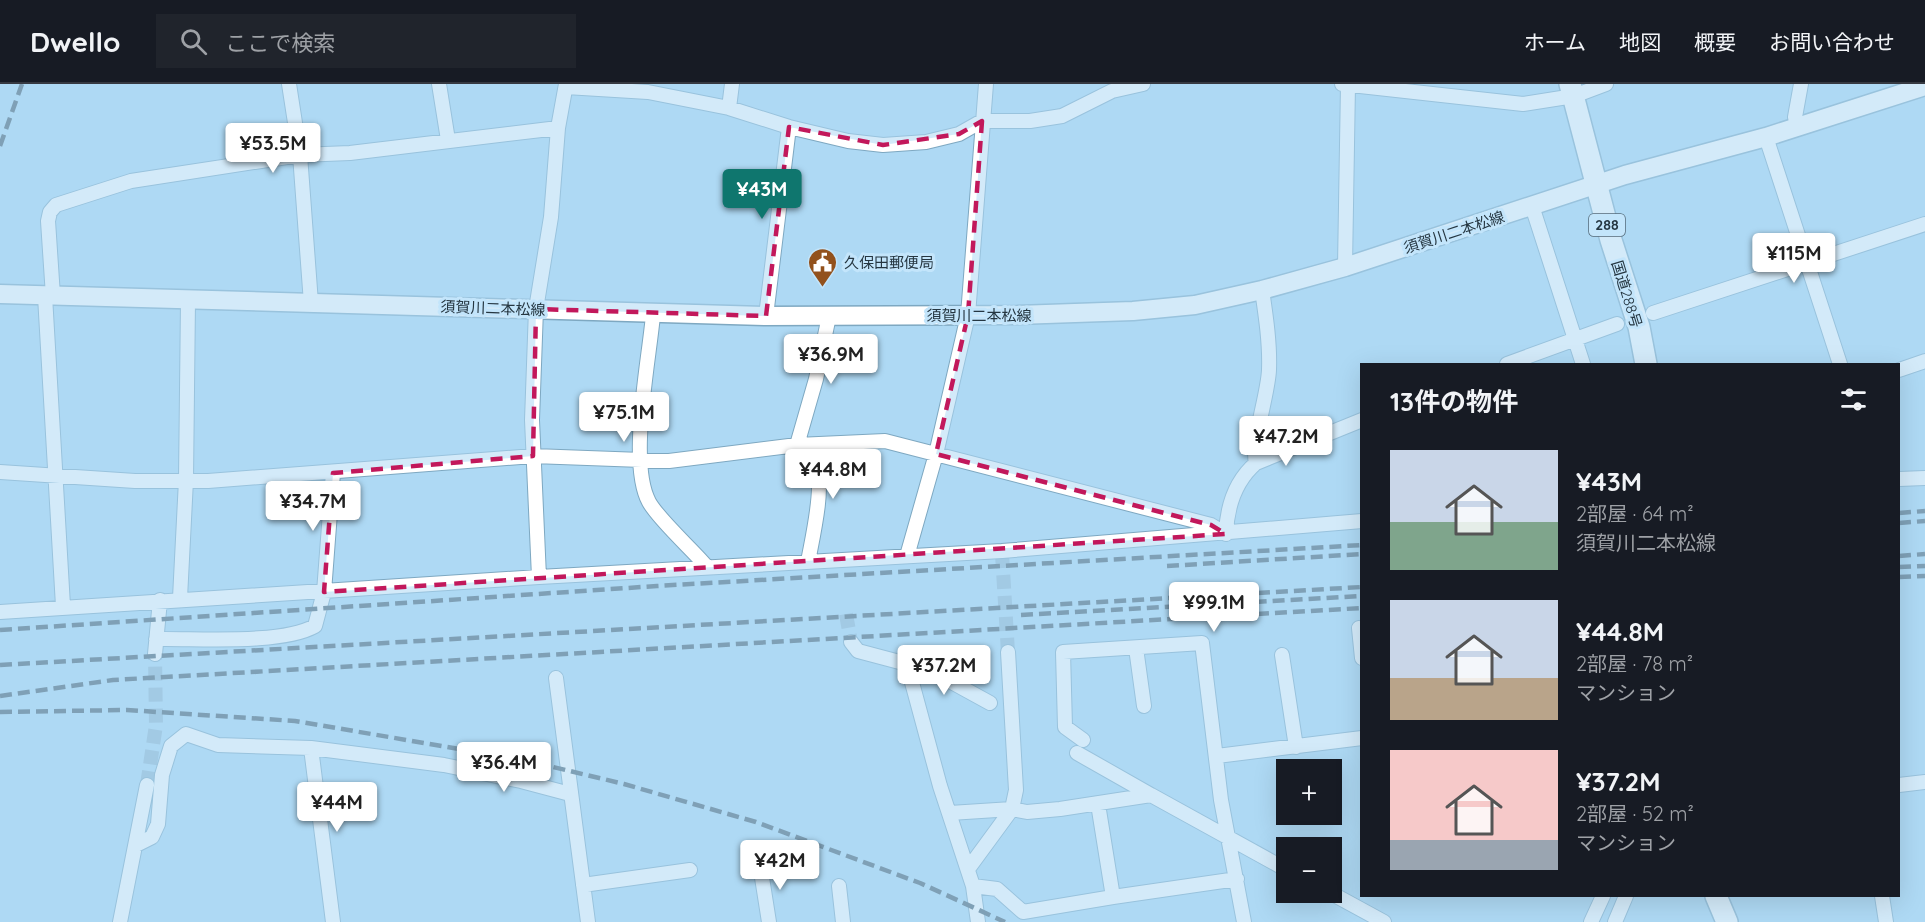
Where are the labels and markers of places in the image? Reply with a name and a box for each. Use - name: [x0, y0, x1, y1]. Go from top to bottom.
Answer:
- pin: ¥53.5M: [224, 123, 322, 174]
- pin: ¥43M: [726, 169, 798, 220]
- pin: ¥115M: [1752, 233, 1836, 284]
- public building icon: 久保田郵便局: [807, 246, 839, 288]
- place label: 久保田郵便局: [844, 253, 934, 272]
- pin: ¥36.9M: [782, 334, 880, 385]
- pin: ¥75.1M: [575, 392, 673, 443]
- pin: ¥47.2M: [1237, 416, 1335, 467]
- pin: ¥44.8M: [784, 449, 882, 500]
- pin: ¥34.7M: [264, 481, 362, 532]
- pin: ¥99.1M: [1165, 582, 1263, 633]
- pin: ¥37.2M: [895, 645, 993, 696]
- pin: ¥36.4M: [455, 742, 553, 793]
- pin: ¥44M: [301, 782, 373, 833]
- pin: ¥42M: [744, 840, 816, 891]

